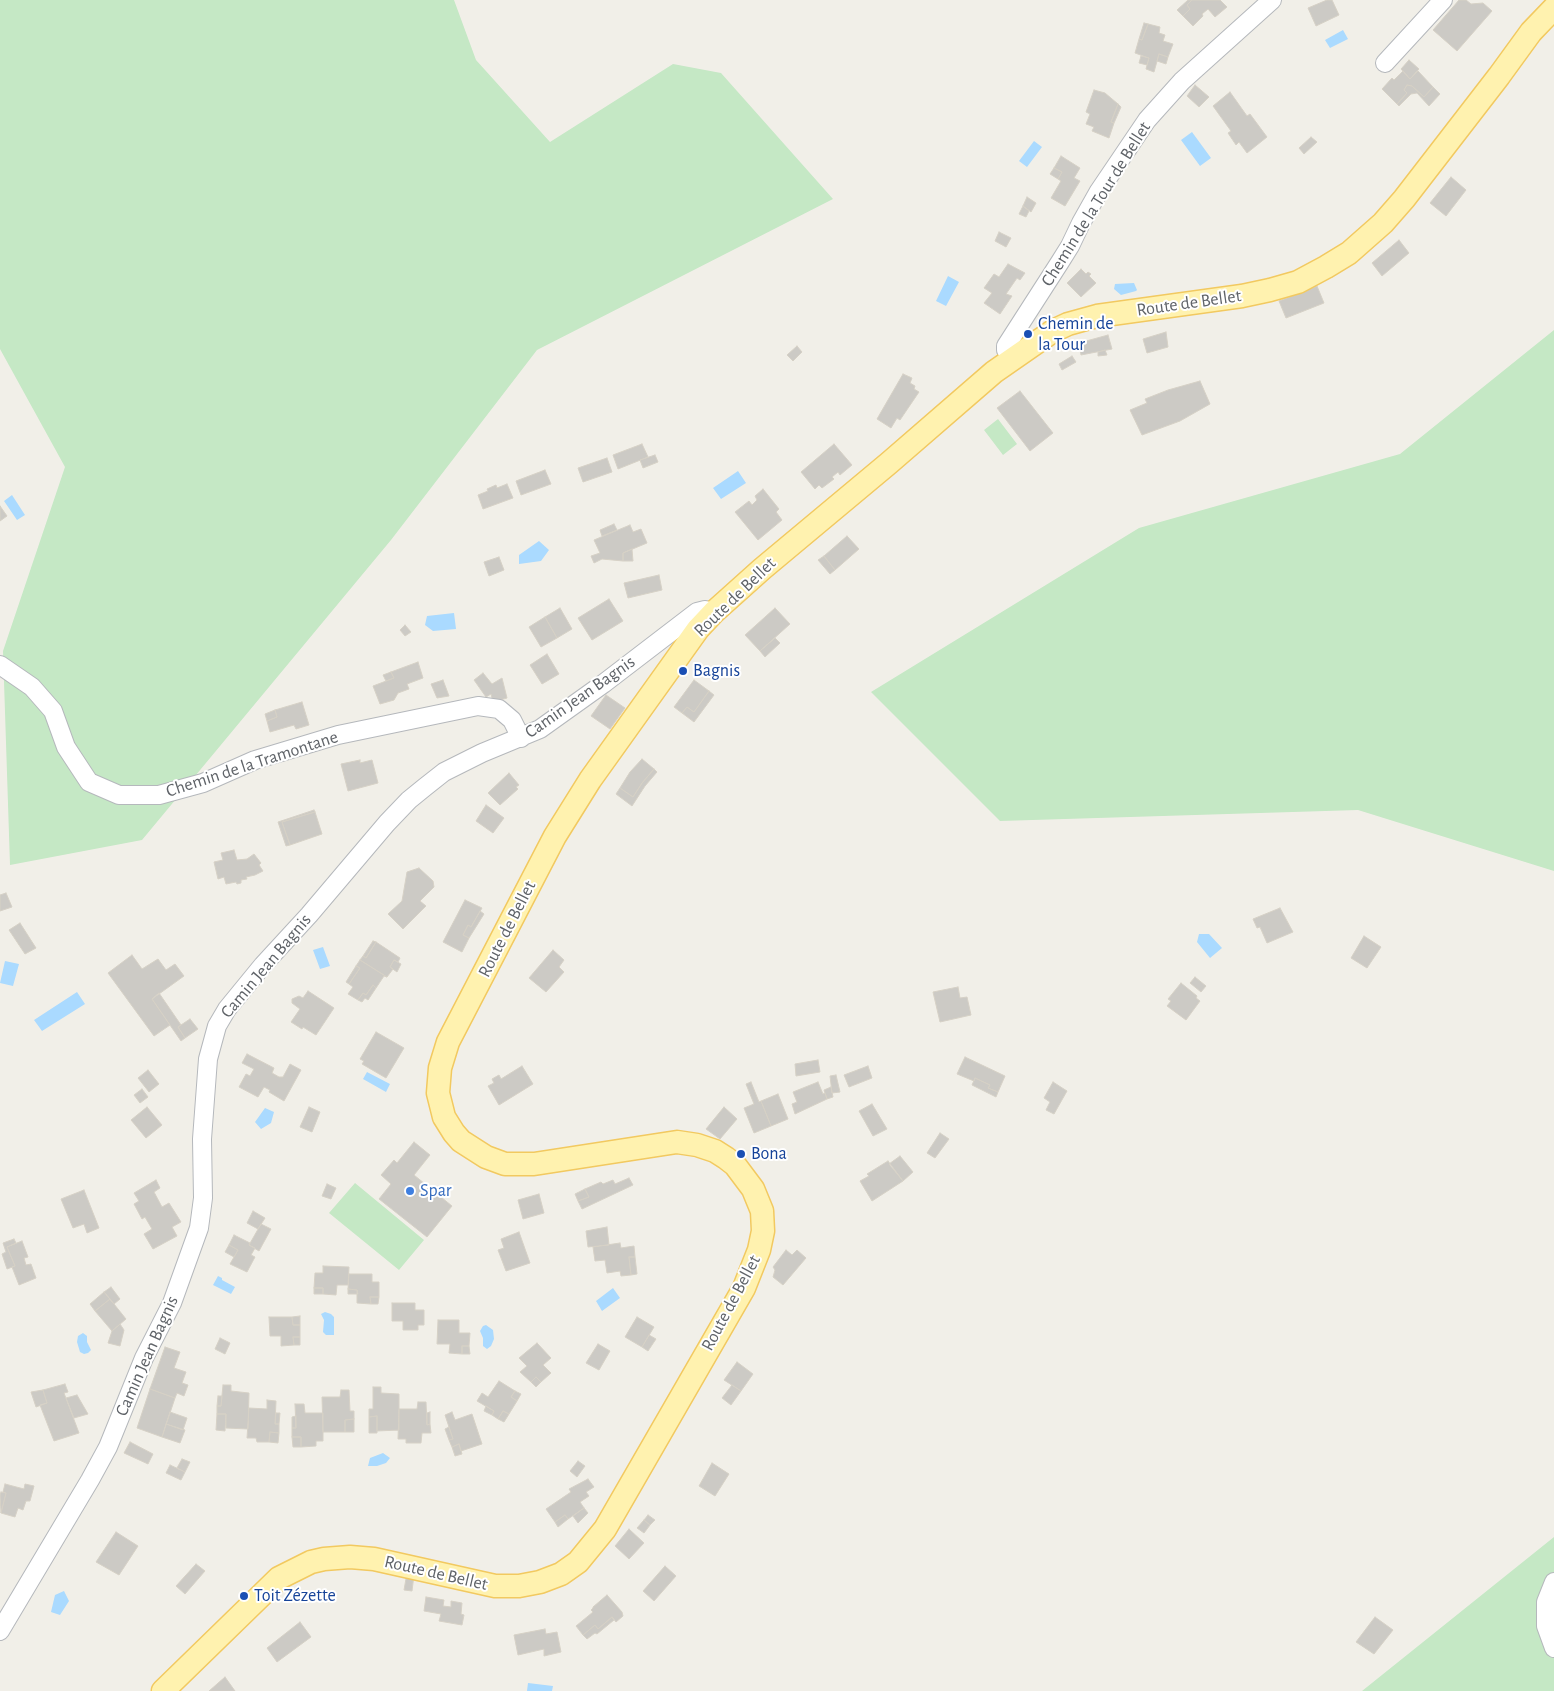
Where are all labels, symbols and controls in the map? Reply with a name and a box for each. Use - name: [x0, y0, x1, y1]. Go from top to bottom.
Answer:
- street label: Chemin de la Tour de Bellet: [1037, 118, 1155, 290]
- street label: Route de Bellet: [1135, 285, 1243, 321]
- place label: Chemin de la Tour: [1038, 313, 1114, 356]
- marker: Chemin de la Tour: [1022, 328, 1034, 340]
- street label: Route de Bellet: [690, 553, 780, 641]
- street label: Camin Jean Bagnis: [521, 651, 639, 743]
- place label: Bagnis: [693, 660, 740, 682]
- marker: Bagnis: [677, 665, 689, 677]
- street label: Chemin de la Tramontane: [163, 726, 341, 802]
- street label: Route de Bellet: [473, 877, 541, 981]
- street label: Camin Jean Bagnis: [216, 909, 316, 1023]
- place label: Bona: [751, 1143, 787, 1165]
- marker: Bona: [735, 1148, 747, 1160]
- place label: Spar: [420, 1180, 452, 1202]
- marker: Spar: [404, 1185, 416, 1197]
- street label: Route de Bellet: [697, 1251, 765, 1355]
- street label: Camin Jean Bagnis: [111, 1292, 183, 1420]
- street label: Route de Bellet: [382, 1551, 490, 1595]
- place label: Toit Zézette: [254, 1585, 336, 1607]
- marker: Toit Zézette: [238, 1590, 250, 1602]

